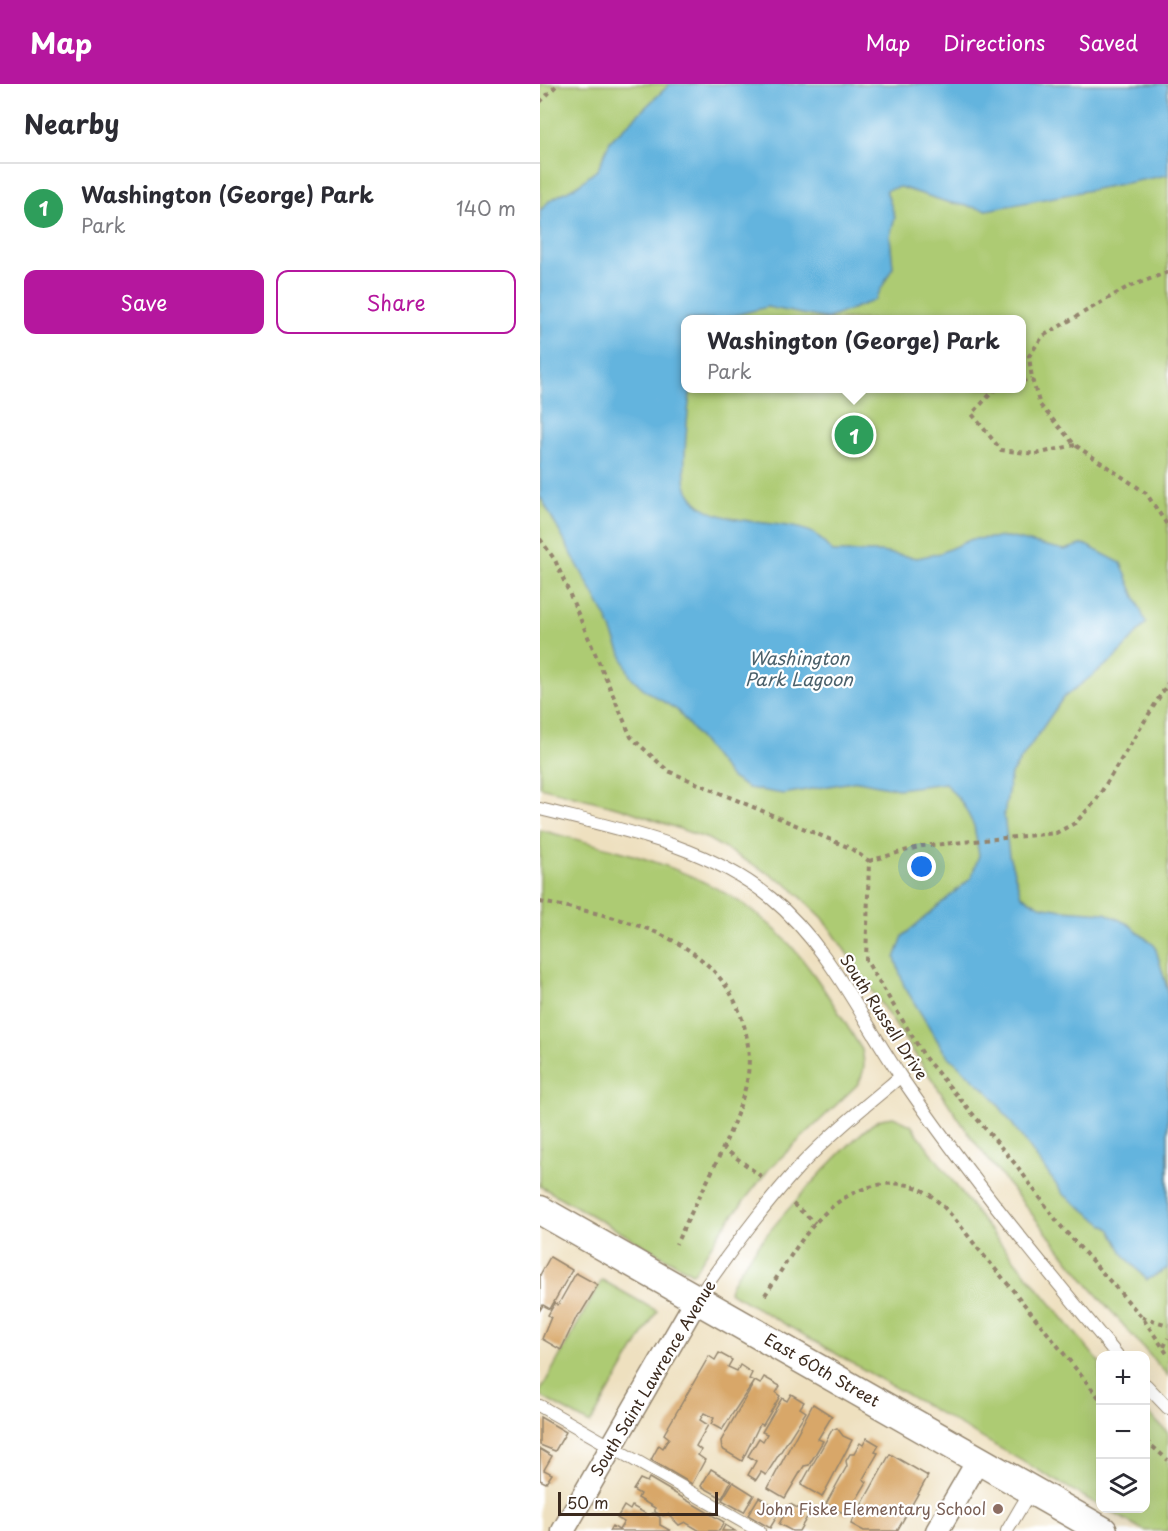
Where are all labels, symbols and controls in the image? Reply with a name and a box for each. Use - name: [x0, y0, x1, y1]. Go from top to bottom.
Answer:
- text: Map: [30, 21, 92, 64]
- text: Map: [865, 26, 910, 58]
- text: Directions: [943, 26, 1045, 58]
- text: Saved: [1078, 26, 1138, 58]
- text: Nearby: [24, 104, 119, 143]
- text: Washington (George) Park: [81, 177, 374, 210]
- text: 1: [39, 193, 48, 223]
- text: 140 m: [456, 193, 516, 223]
- text: Park: [81, 210, 126, 240]
- button: Save: [24, 270, 264, 334]
- button: Share: [276, 270, 516, 334]
- popup: [681, 315, 1026, 393]
- text: Washington (George) Park: [707, 323, 1000, 356]
- text: Park: [707, 356, 752, 386]
- pin: 1: [834, 412, 874, 458]
- water label: Washington Park Lagoon: [745, 644, 854, 692]
- your location: [907, 852, 936, 881]
- street label: South Russell Drive: [835, 949, 935, 1084]
- street label: South Saint Lawrence Avenue: [584, 1274, 721, 1480]
- street label: East 60th Street: [760, 1326, 885, 1412]
- map controls: [1096, 1351, 1150, 1513]
- button: +: [1096, 1351, 1150, 1405]
- button: −: [1096, 1405, 1150, 1459]
- button: layers: [1096, 1459, 1150, 1513]
- scale bar: [558, 1489, 718, 1516]
- text: 50 m: [567, 1490, 608, 1514]
- place label: John Fiske Elementary School: [756, 1496, 986, 1520]
- marker: John Fiske Elementary School: [991, 1502, 1005, 1516]

